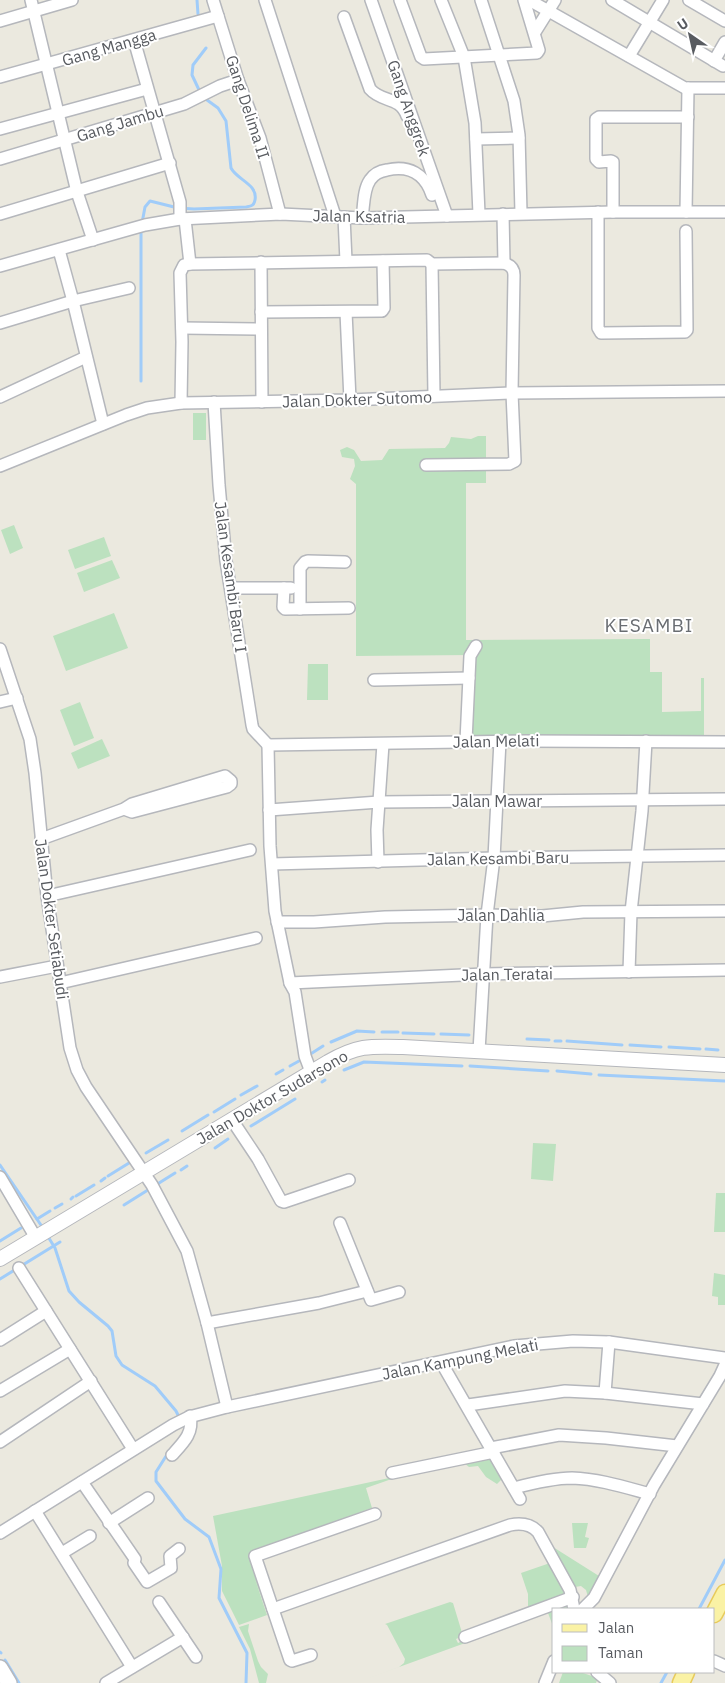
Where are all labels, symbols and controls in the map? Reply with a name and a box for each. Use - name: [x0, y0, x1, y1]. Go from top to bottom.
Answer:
- north arrow: [665, 10, 715, 60]
- text: U: [674, 14, 692, 34]
- street label: Gang Mangga: [60, 24, 159, 70]
- street label: Gang Delima II: [222, 53, 274, 161]
- street label: Gang Anggrek: [383, 57, 435, 159]
- street label: Gang Jambu: [74, 100, 166, 146]
- street label: Jalan Ksatria: [312, 205, 406, 227]
- street label: Jalan Dokter Sutomo: [282, 386, 432, 412]
- street label: Jalan Kesambi Baru I: [210, 500, 252, 654]
- district label: KESAMBI: [605, 613, 693, 637]
- street label: Jalan Melati: [452, 730, 540, 752]
- street label: Jalan Mawar: [452, 791, 542, 811]
- street label: Jalan Dokter Setiabudi: [31, 837, 73, 1001]
- street label: Jalan Kesambi Baru: [427, 847, 569, 869]
- street label: Jalan Dahlia: [457, 905, 545, 925]
- street label: Jalan Teratai: [461, 963, 553, 985]
- street label: Jalan Doktor Sudarsono: [193, 1045, 351, 1149]
- street label: Jalan Kampung Melati: [380, 1334, 540, 1384]
- legend: [552, 1608, 715, 1673]
- text: Jalan: [598, 1618, 634, 1637]
- text: Taman: [598, 1643, 643, 1662]

